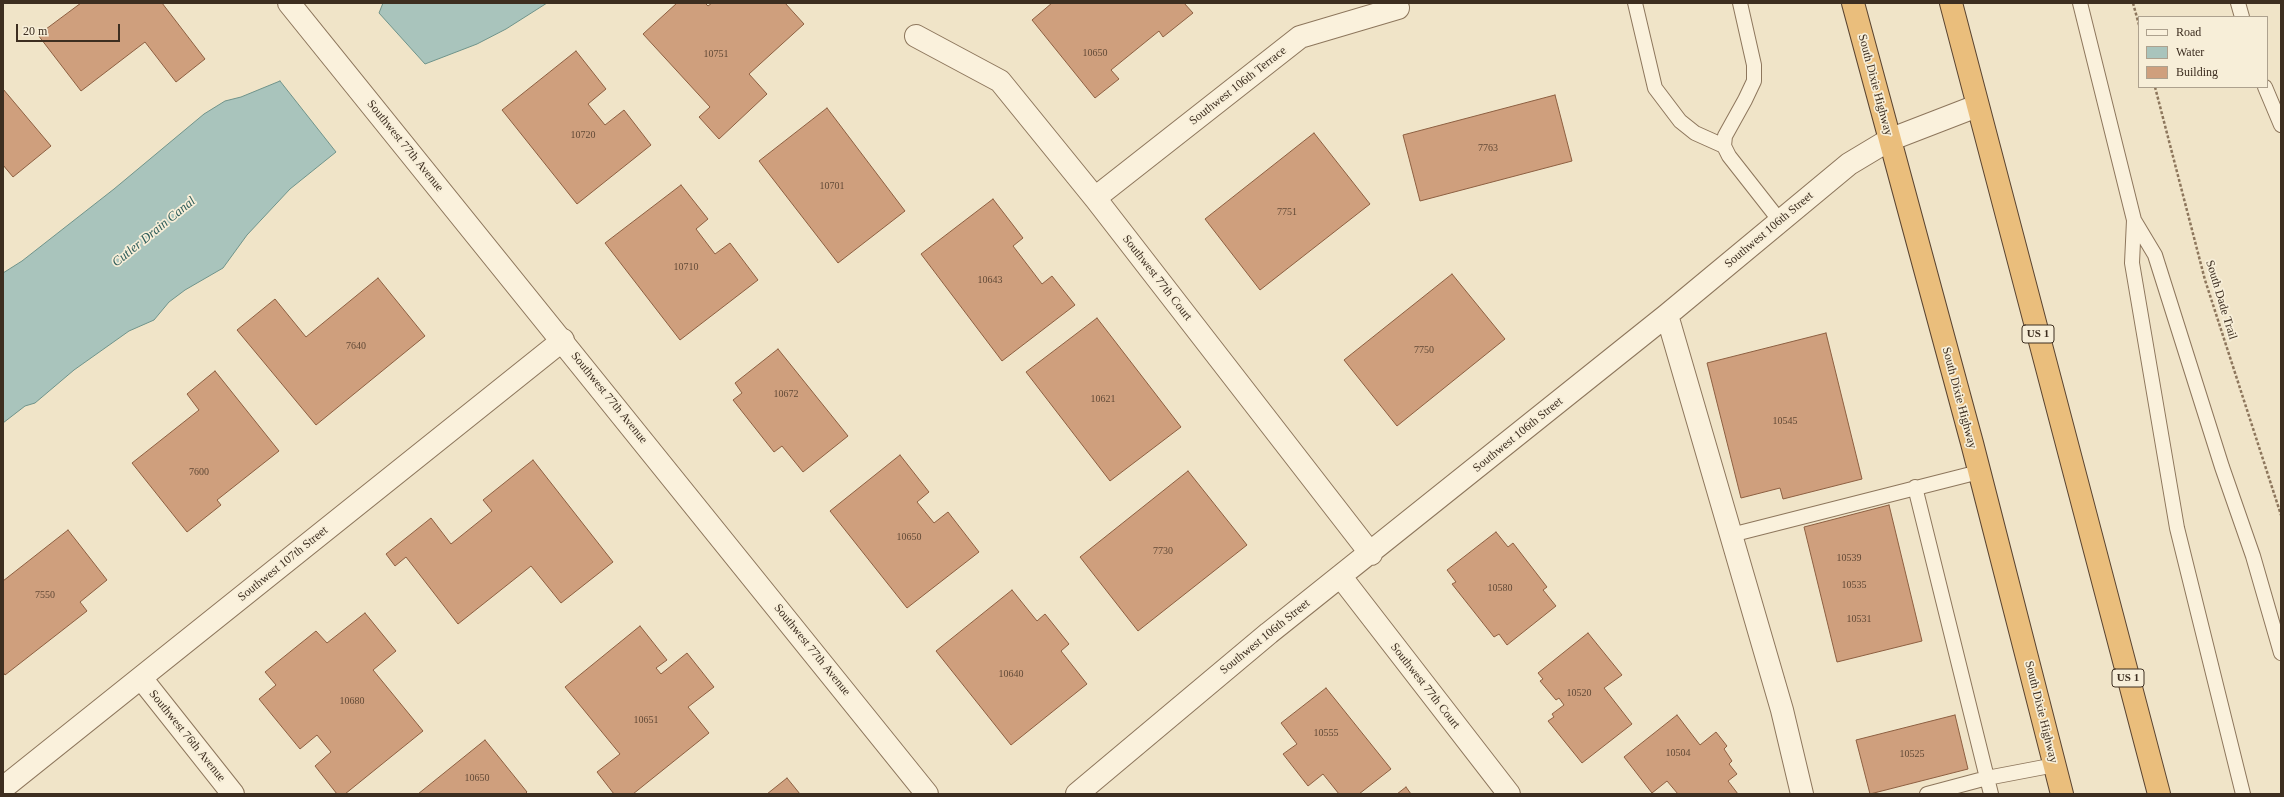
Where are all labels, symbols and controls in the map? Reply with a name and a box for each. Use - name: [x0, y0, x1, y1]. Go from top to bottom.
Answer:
- scale bar: [18, 16, 122, 42]
- legend: [2138, 16, 2268, 88]
- text: 20 m: [23, 24, 47, 38]
- text: Road: [2176, 25, 2201, 39]
- street label: South Dixie Highway: [1855, 33, 1895, 137]
- street label: Southwest 106th Terrace: [1187, 44, 1289, 128]
- text: Water: [2176, 45, 2204, 59]
- house number: 10650: [1082, 47, 1108, 59]
- house number: 10751: [704, 48, 728, 60]
- text: Building: [2176, 65, 2218, 79]
- street label: Southwest 77th Avenue: [364, 97, 446, 195]
- house number: 10720: [570, 129, 596, 141]
- house number: 7763: [1478, 142, 1498, 154]
- house number: 10701: [820, 180, 844, 192]
- street label: Southwest 106th Street: [1722, 189, 1816, 271]
- water label: Cutler Drain Canal: [109, 194, 199, 270]
- house number: 7751: [1277, 206, 1297, 218]
- street label: Southwest 77th Court: [1119, 232, 1195, 324]
- street label: South Dade Trail: [2202, 259, 2240, 341]
- house number: 10710: [674, 261, 698, 273]
- house number: 10643: [978, 274, 1002, 286]
- road number: US 1: [2022, 325, 2054, 343]
- house number: 7640: [346, 340, 366, 352]
- house number: 7750: [1414, 344, 1434, 356]
- street label: South Dixie Highway: [1939, 346, 1979, 450]
- street label: Southwest 77th Avenue: [568, 349, 650, 447]
- house number: 10672: [774, 388, 798, 400]
- house number: 10621: [1090, 393, 1116, 405]
- street label: Southwest 106th Street: [1470, 394, 1566, 476]
- house number: 10545: [1772, 415, 1798, 427]
- house number: 7600: [189, 466, 209, 478]
- street label: Southwest 107th Street: [235, 523, 331, 605]
- house number: 10650: [896, 531, 922, 543]
- house number: 7730: [1153, 545, 1173, 557]
- house number: 10539: [1836, 552, 1862, 564]
- house number: 10535: [1842, 579, 1866, 591]
- house number: 10580: [1488, 582, 1512, 594]
- house number: 7550: [35, 589, 55, 601]
- street label: Southwest 106th Street: [1217, 596, 1313, 678]
- street label: Southwest 77th Avenue: [771, 601, 853, 699]
- house number: 10531: [1846, 613, 1872, 625]
- street label: Southwest 77th Court: [1387, 640, 1463, 732]
- street label: South Dixie Highway: [2021, 659, 2061, 765]
- house number: 10640: [998, 668, 1024, 680]
- road number: US 1: [2112, 669, 2144, 687]
- street label: Southwest 76th Avenue: [146, 687, 228, 785]
- house number: 10520: [1566, 687, 1592, 699]
- house number: 10680: [340, 695, 364, 707]
- house number: 10651: [634, 714, 658, 726]
- house number: 10555: [1314, 727, 1338, 739]
- house number: 10504: [1666, 747, 1690, 759]
- house number: 10525: [1900, 748, 1924, 760]
- house number: 10650: [464, 772, 490, 784]

